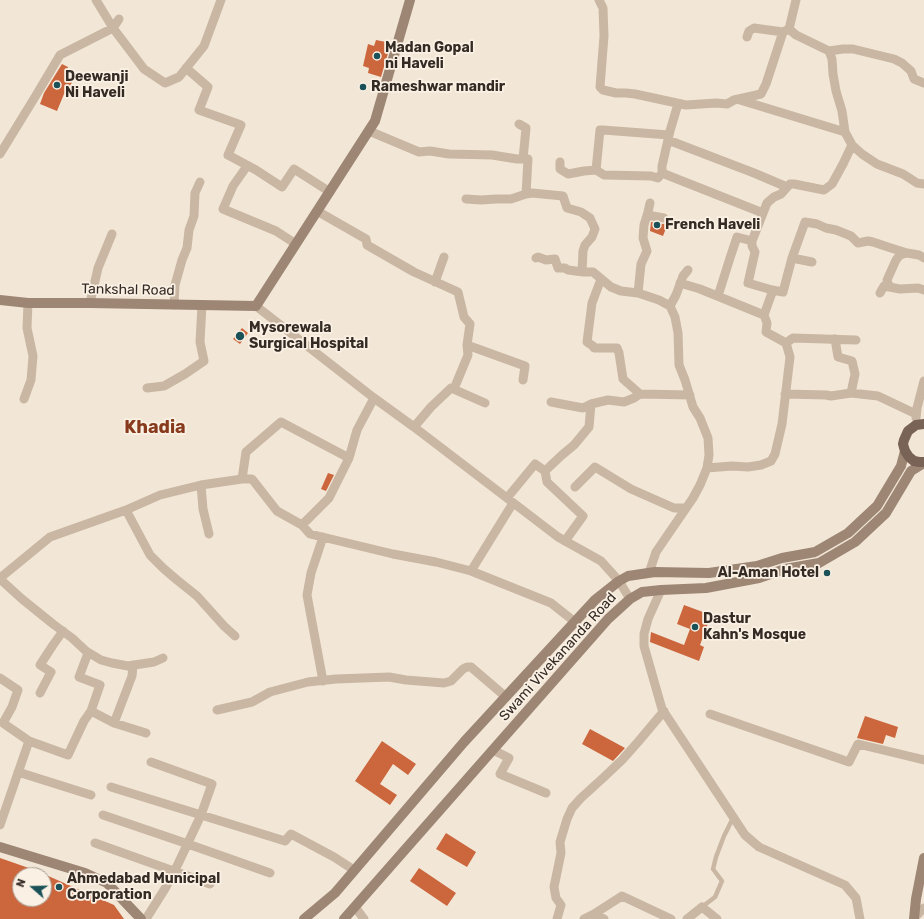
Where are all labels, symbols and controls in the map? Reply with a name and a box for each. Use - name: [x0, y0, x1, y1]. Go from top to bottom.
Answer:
- place label: Madan Gopal ni Haveli: [385, 40, 474, 72]
- marker: Madan Gopal ni Haveli: [372, 51, 382, 61]
- place label: Deewanji Ni Haveli: [65, 69, 128, 102]
- place label: Rameshwar mandir: [371, 79, 505, 95]
- marker: Deewanji Ni Haveli: [52, 80, 62, 90]
- marker: Rameshwar mandir: [358, 82, 368, 92]
- place label: French Haveli: [665, 217, 760, 233]
- marker: French Haveli: [652, 220, 662, 230]
- street label: Tankshal Road: [81, 281, 175, 299]
- place label: Mysorewala Surgical Hospital: [249, 320, 368, 352]
- marker: Mysorewala Surgical Hospital: [234, 330, 246, 342]
- district label: Khadia: [124, 417, 186, 439]
- place label: Al-Aman Hotel: [718, 565, 819, 581]
- marker: Al-Aman Hotel: [822, 568, 832, 578]
- street label: Swami Vivekananda Road: [496, 589, 620, 725]
- place label: Dastur Kahn's Mosque: [703, 611, 806, 644]
- marker: Dastur Kahn's Mosque: [690, 622, 700, 632]
- north arrow: [12, 867, 52, 907]
- place label: Ahmedabad Municipal Corporation: [67, 871, 220, 904]
- text: N: [14, 877, 29, 889]
- marker: Ahmedabad Municipal Corporation: [54, 882, 64, 892]

